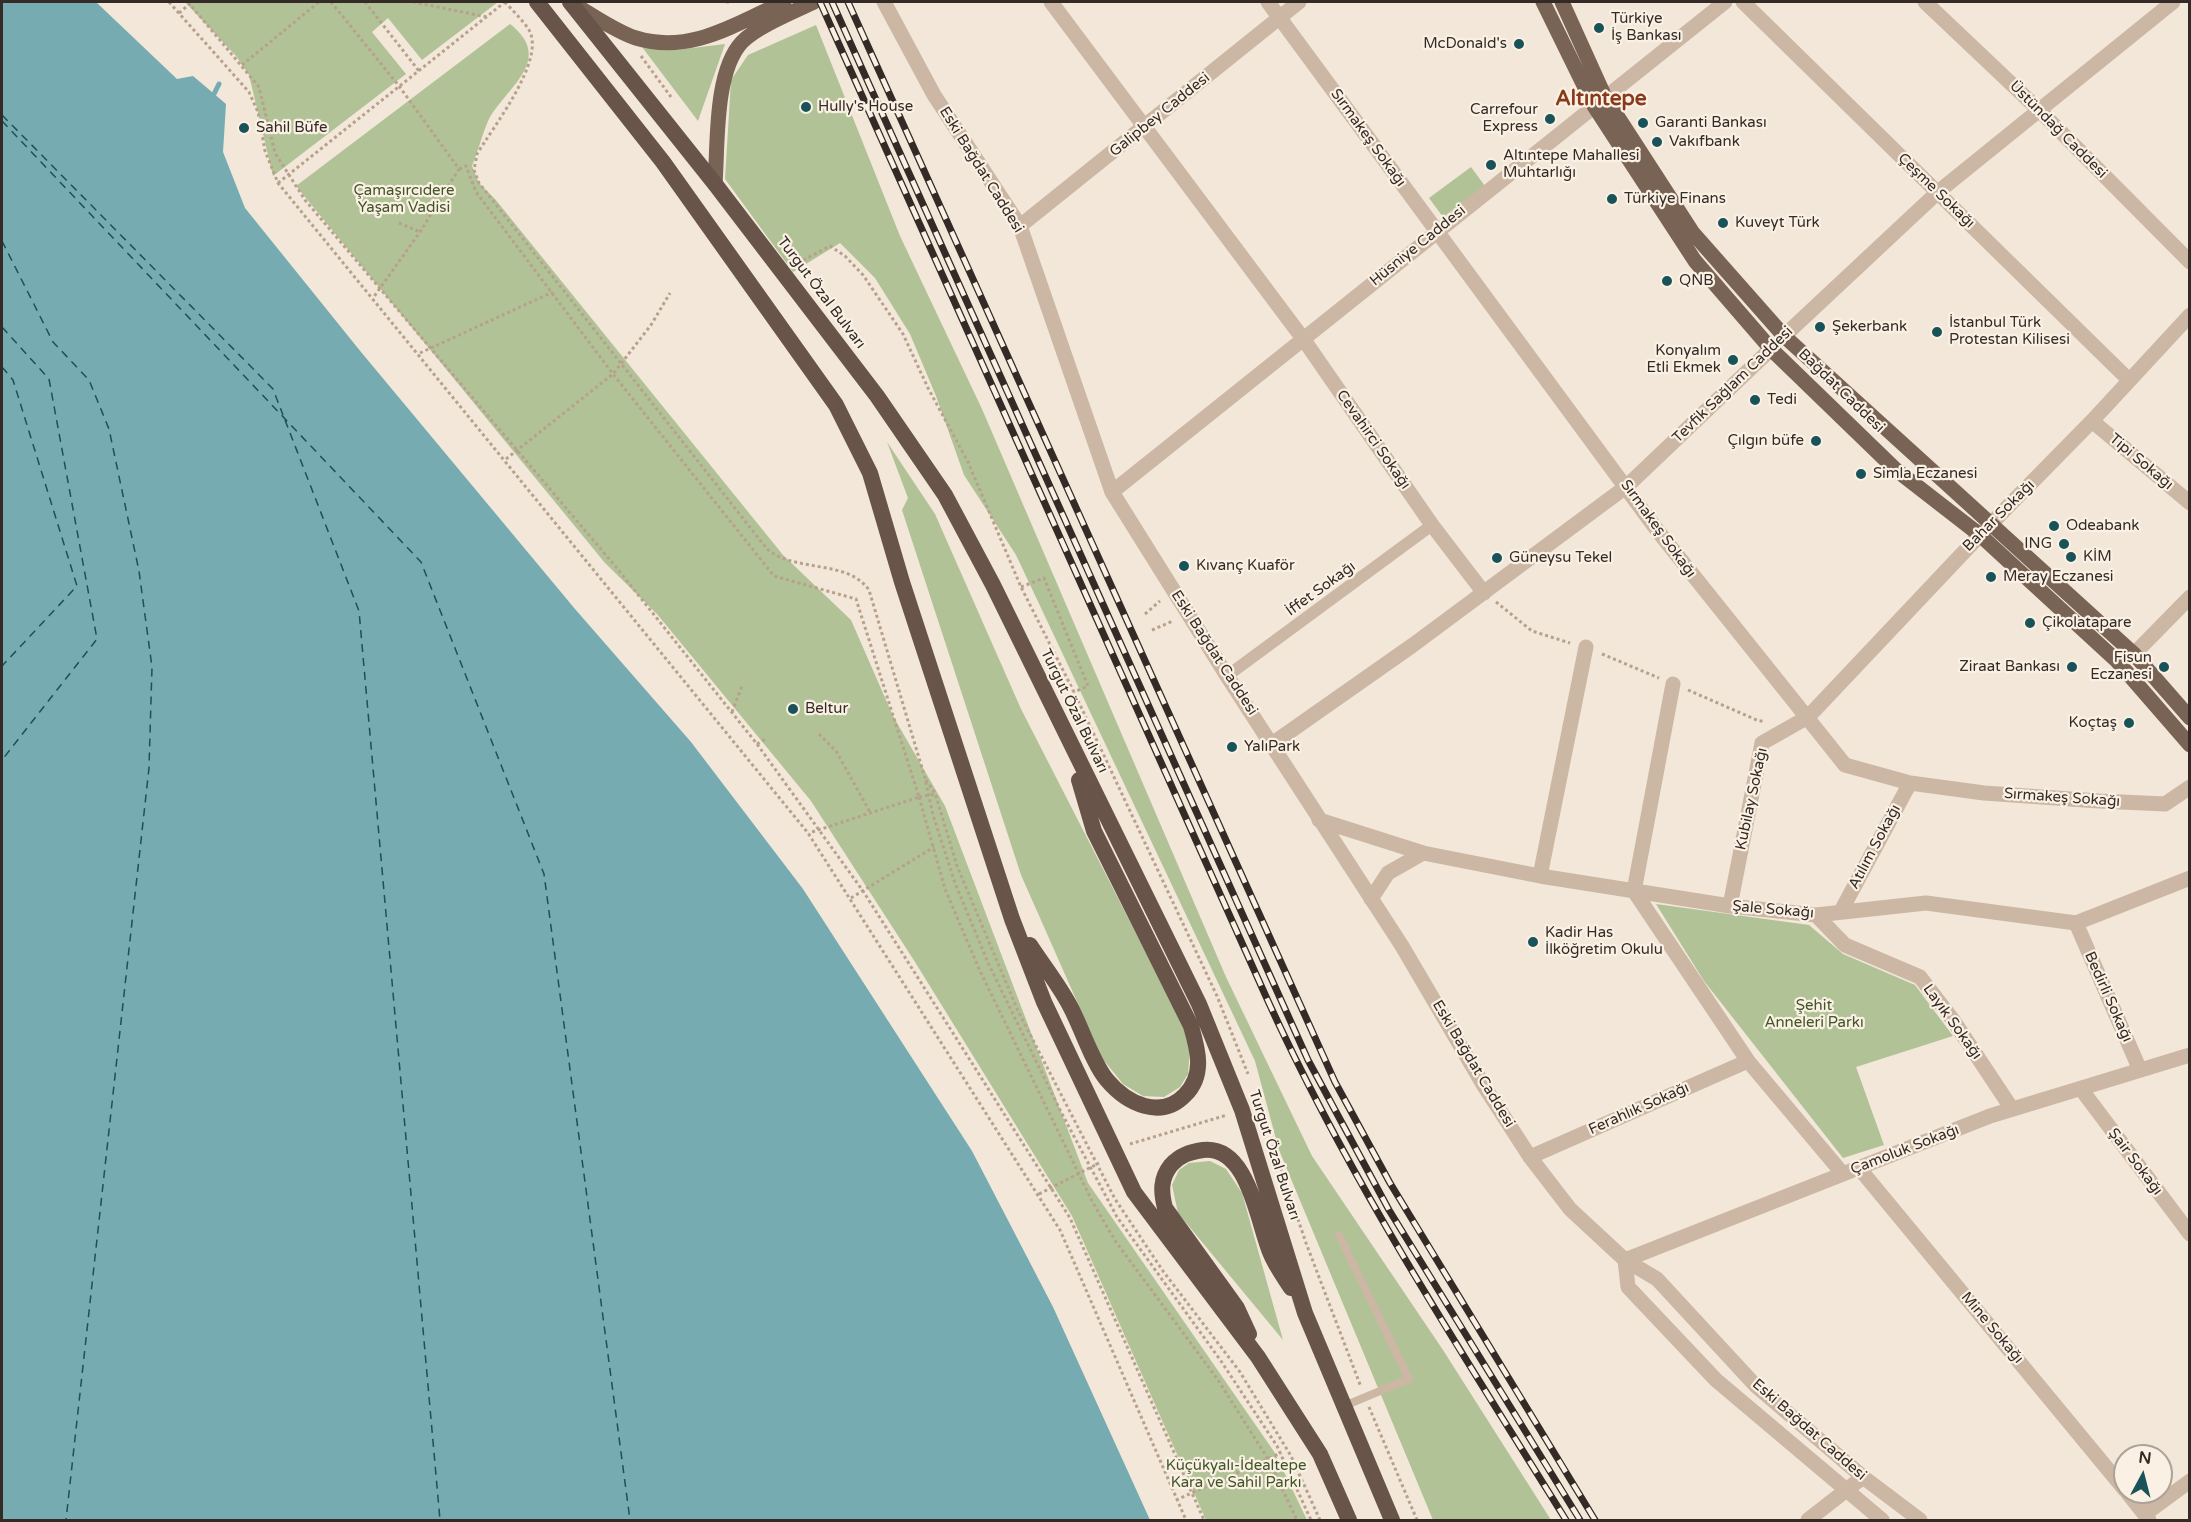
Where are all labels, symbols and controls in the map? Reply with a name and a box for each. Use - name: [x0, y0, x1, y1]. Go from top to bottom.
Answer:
- place label: Türkiye İş Bankası: [1611, 10, 1682, 45]
- marker: Türkiye İş Bankası: [1592, 21, 1606, 35]
- place label: McDonald's: [1423, 35, 1507, 53]
- marker: McDonald's: [1512, 37, 1526, 51]
- street label: Galipbey Caddesi: [1106, 69, 1214, 161]
- street label: Üstündağ Caddesi: [2005, 77, 2111, 183]
- street label: Sırmakeş Sokağı: [1326, 86, 1410, 190]
- district label: Altıntepe: [1555, 86, 1647, 112]
- place label: Hully's House: [818, 98, 913, 116]
- marker: Hully's House: [799, 100, 813, 114]
- place label: Carrefour Express: [1470, 101, 1538, 136]
- street label: Eski Bağdat Caddesi: [935, 104, 1027, 236]
- marker: Carrefour Express: [1543, 112, 1557, 126]
- place label: Garanti Bankası: [1655, 114, 1767, 132]
- marker: Garanti Bankası: [1636, 116, 1650, 130]
- place label: Sahil Büfe: [256, 119, 327, 137]
- marker: Sahil Büfe: [237, 121, 251, 135]
- place label: Vakıfbank: [1669, 133, 1740, 151]
- marker: Vakıfbank: [1650, 135, 1664, 149]
- place label: Altıntepe Mahallesi Muhtarlığı: [1503, 147, 1640, 182]
- street label: Çeşme Sokağı: [1894, 150, 1978, 232]
- marker: Altıntepe Mahallesi Muhtarlığı: [1484, 158, 1498, 172]
- park label: Çamaşırcıdere Yaşam Vadisi: [353, 182, 455, 217]
- place label: Türkiye Finans: [1624, 190, 1726, 208]
- marker: Türkiye Finans: [1605, 192, 1619, 206]
- street label: Hüsniye Caddesi: [1367, 202, 1469, 290]
- place label: Kuveyt Türk: [1735, 214, 1820, 232]
- marker: Kuveyt Türk: [1716, 216, 1730, 230]
- street label: Turgut Özal Bulvarı: [773, 233, 869, 353]
- place label: QNB: [1679, 272, 1714, 290]
- marker: QNB: [1660, 274, 1674, 288]
- place label: İstanbul Türk Protestan Kilisesi: [1949, 314, 2070, 349]
- place label: Şekerbank: [1832, 318, 1907, 336]
- marker: Şekerbank: [1813, 320, 1827, 334]
- street label: Tevfik Sağlam Caddesi: [1669, 323, 1797, 447]
- marker: İstanbul Türk Protestan Kilisesi: [1930, 325, 1944, 339]
- place label: Konyalım Etli Ekmek: [1646, 342, 1721, 377]
- street label: Bağdat Caddesi: [1794, 345, 1888, 437]
- marker: Konyalım Etli Ekmek: [1726, 353, 1740, 367]
- street label: Cevahirci Sokağı: [1332, 387, 1414, 493]
- place label: Tedi: [1767, 391, 1797, 409]
- marker: Tedi: [1748, 393, 1762, 407]
- street label: Tipi Sokağı: [2105, 430, 2177, 494]
- place label: Çılgın büfe: [1728, 432, 1804, 450]
- marker: Çılgın büfe: [1809, 434, 1823, 448]
- place label: Simla Eczanesi: [1873, 465, 1977, 483]
- marker: Simla Eczanesi: [1854, 467, 1868, 481]
- street label: Bahar Sokağı: [1959, 476, 2039, 556]
- street label: Sırmakeş Sokağı: [1616, 477, 1700, 581]
- place label: Odeabank: [2066, 517, 2139, 535]
- marker: Odeabank: [2047, 519, 2061, 533]
- place label: ING: [2024, 535, 2052, 553]
- marker: ING: [2057, 537, 2071, 551]
- place label: KİM: [2083, 548, 2112, 566]
- place label: Güneysu Tekel: [1509, 549, 1612, 567]
- marker: KİM: [2064, 550, 2078, 564]
- marker: Güneysu Tekel: [1490, 551, 1504, 565]
- place label: Kıvanç Kuaför: [1196, 557, 1295, 575]
- street label: İffet Sokağı: [1283, 558, 1359, 620]
- marker: Kıvanç Kuaför: [1177, 559, 1191, 573]
- place label: Meray Eczanesi: [2003, 568, 2114, 586]
- marker: Meray Eczanesi: [1984, 570, 1998, 584]
- street label: Eski Bağdat Caddesi: [1167, 587, 1261, 719]
- place label: Çikolatapare: [2042, 614, 2131, 632]
- marker: Çikolatapare: [2023, 616, 2037, 630]
- street label: Turgut Özal Bulvarı: [1036, 646, 1112, 776]
- place label: Fisun Eczanesi: [2090, 649, 2152, 684]
- place label: Ziraat Bankası: [1959, 658, 2060, 676]
- marker: Ziraat Bankası: [2065, 660, 2079, 674]
- marker: Fisun Eczanesi: [2157, 660, 2171, 674]
- place label: Beltur: [805, 700, 848, 718]
- marker: Beltur: [786, 702, 800, 716]
- place label: Koçtaş: [2068, 714, 2117, 732]
- marker: Koçtaş: [2122, 716, 2136, 730]
- place label: YalıPark: [1244, 738, 1300, 756]
- marker: YalıPark: [1225, 740, 1239, 754]
- street label: Kubilay Sokağı: [1732, 746, 1772, 852]
- street label: Sırmakeş Sokağı: [2003, 785, 2121, 811]
- street label: Atılım Sokağı: [1845, 802, 1905, 892]
- street label: Şale Sokağı: [1731, 897, 1815, 923]
- place label: Kadir Has İlköğretim Okulu: [1545, 924, 1663, 959]
- marker: Kadir Has İlköğretim Okulu: [1526, 935, 1540, 949]
- street label: Bedirli Sokağı: [2080, 949, 2136, 1045]
- street label: Layık Sokağı: [1919, 981, 1985, 1063]
- street label: Eski Bağdat Caddesi: [1428, 997, 1518, 1131]
- park label: Şehit Anneleri Parkı: [1764, 997, 1864, 1032]
- street label: Ferahlık Sokağı: [1586, 1079, 1692, 1139]
- street label: Turgut Özal Bulvarı: [1244, 1088, 1304, 1222]
- street label: Çamoluk Sokağı: [1848, 1121, 1962, 1179]
- street label: Şair Sokağı: [2104, 1125, 2166, 1199]
- street label: Mine Sokağı: [1957, 1289, 2027, 1367]
- street label: Eski Bağdat Caddesi: [1748, 1376, 1870, 1484]
- north arrow: [2113, 1444, 2173, 1504]
- text: N: [2137, 1447, 2153, 1469]
- park label: Küçükyalı-İdealtepe Kara ve Sahil Parkı: [1166, 1457, 1306, 1492]

